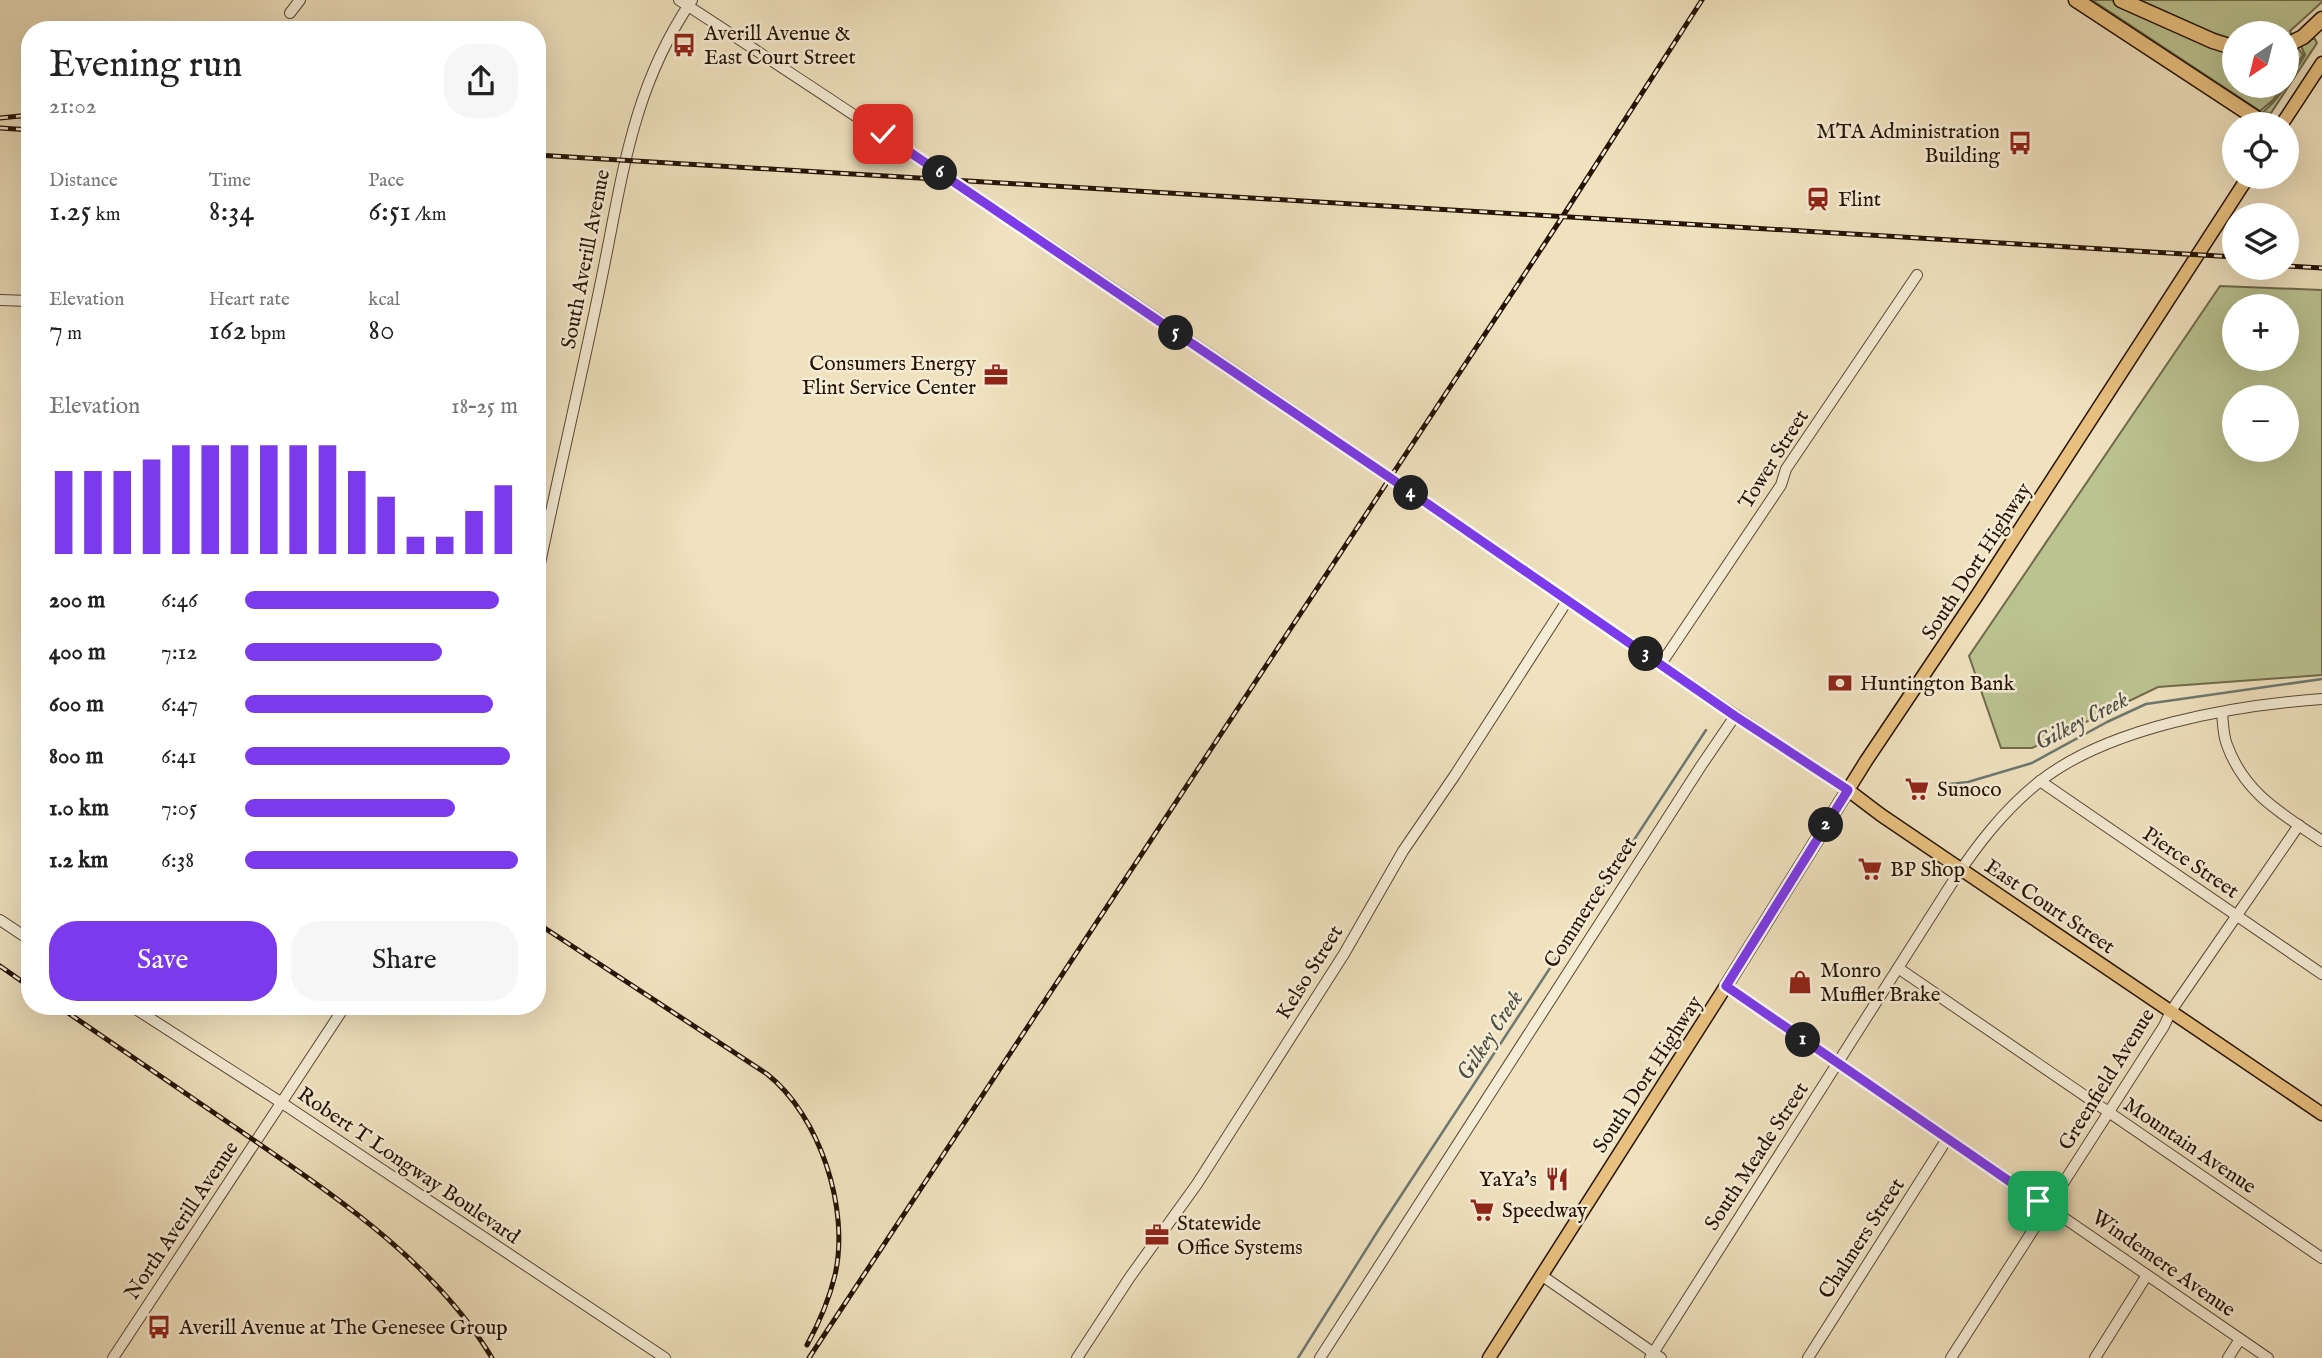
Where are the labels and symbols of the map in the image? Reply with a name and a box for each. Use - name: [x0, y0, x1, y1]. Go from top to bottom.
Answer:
- place label: Averill Avenue & East Court Street: [703, 21, 856, 72]
- north arrow: [2222, 21, 2300, 98]
- bus stop icon: Averill Avenue & East Court Street: [670, 31, 698, 59]
- pin: [853, 104, 913, 164]
- place label: MTA Administration Building: [1816, 119, 2001, 170]
- bus stop icon: MTA Administration Building: [2006, 129, 2034, 157]
- pin: 6: [922, 156, 958, 190]
- street label: South Averill Avenue: [556, 167, 617, 351]
- station icon: Flint: [1804, 185, 1832, 213]
- place label: Flint: [1838, 187, 1881, 214]
- pin: 5: [1158, 316, 1194, 350]
- place label: Consumers Energy Flint Service Center: [802, 351, 977, 402]
- office icon: Consumers Energy Flint Service Center: [982, 361, 1010, 389]
- street label: Tower Street: [1733, 405, 1815, 515]
- pin: 4: [1394, 476, 1428, 510]
- street label: South Dort Highway: [1916, 477, 2039, 646]
- pin: 3: [1628, 636, 1664, 672]
- bank icon: Huntington Bank: [1826, 669, 1854, 697]
- place label: Huntington Bank: [1860, 671, 2016, 698]
- water label: Gilkey Creek: [2030, 685, 2133, 757]
- supermarket icon: Sunoco: [1903, 775, 1931, 803]
- place label: Sunoco: [1937, 777, 2002, 804]
- pin: 2: [1808, 808, 1843, 842]
- street label: Pierce Street: [2137, 821, 2243, 905]
- street label: Commerce Street: [1539, 832, 1644, 974]
- street label: East Court Street: [1979, 854, 2120, 961]
- supermarket icon: BP Shop: [1856, 855, 1884, 883]
- place label: BP Shop: [1890, 857, 1965, 884]
- street label: Kelso Street: [1271, 921, 1350, 1025]
- place label: Monro Muffler Brake: [1820, 958, 1941, 1009]
- shop icon: Monro Muffler Brake: [1786, 968, 1814, 996]
- water label: Gilkey Creek: [1450, 985, 1530, 1086]
- street label: South Dort Highway: [1587, 990, 1710, 1159]
- street label: Greenfield Avenue: [2053, 1003, 2162, 1156]
- pin: 1: [1786, 1023, 1820, 1058]
- street label: South Meade Street: [1699, 1077, 1815, 1236]
- street label: Robert T Longway Boulevard: [292, 1082, 525, 1251]
- street label: Mountain Avenue: [2118, 1092, 2261, 1201]
- street label: North Averill Avenue: [119, 1136, 246, 1305]
- restaurant icon: YaYa's: [1543, 1165, 1571, 1193]
- place label: YaYa's: [1479, 1167, 1537, 1194]
- pin: [2008, 1171, 2068, 1231]
- street label: Chalmers Street: [1813, 1173, 1911, 1304]
- supermarket icon: Speedway: [1468, 1196, 1496, 1224]
- place label: Speedway: [1502, 1198, 1588, 1225]
- street label: Windemere Avenue: [2086, 1205, 2241, 1324]
- place label: Statewide Office Systems: [1177, 1211, 1303, 1262]
- office icon: Statewide Office Systems: [1143, 1221, 1171, 1249]
- bus stop icon: Averill Avenue at The Genesee Group: [145, 1313, 173, 1341]
- place label: Averill Avenue at The Genesee Group: [178, 1315, 508, 1342]

